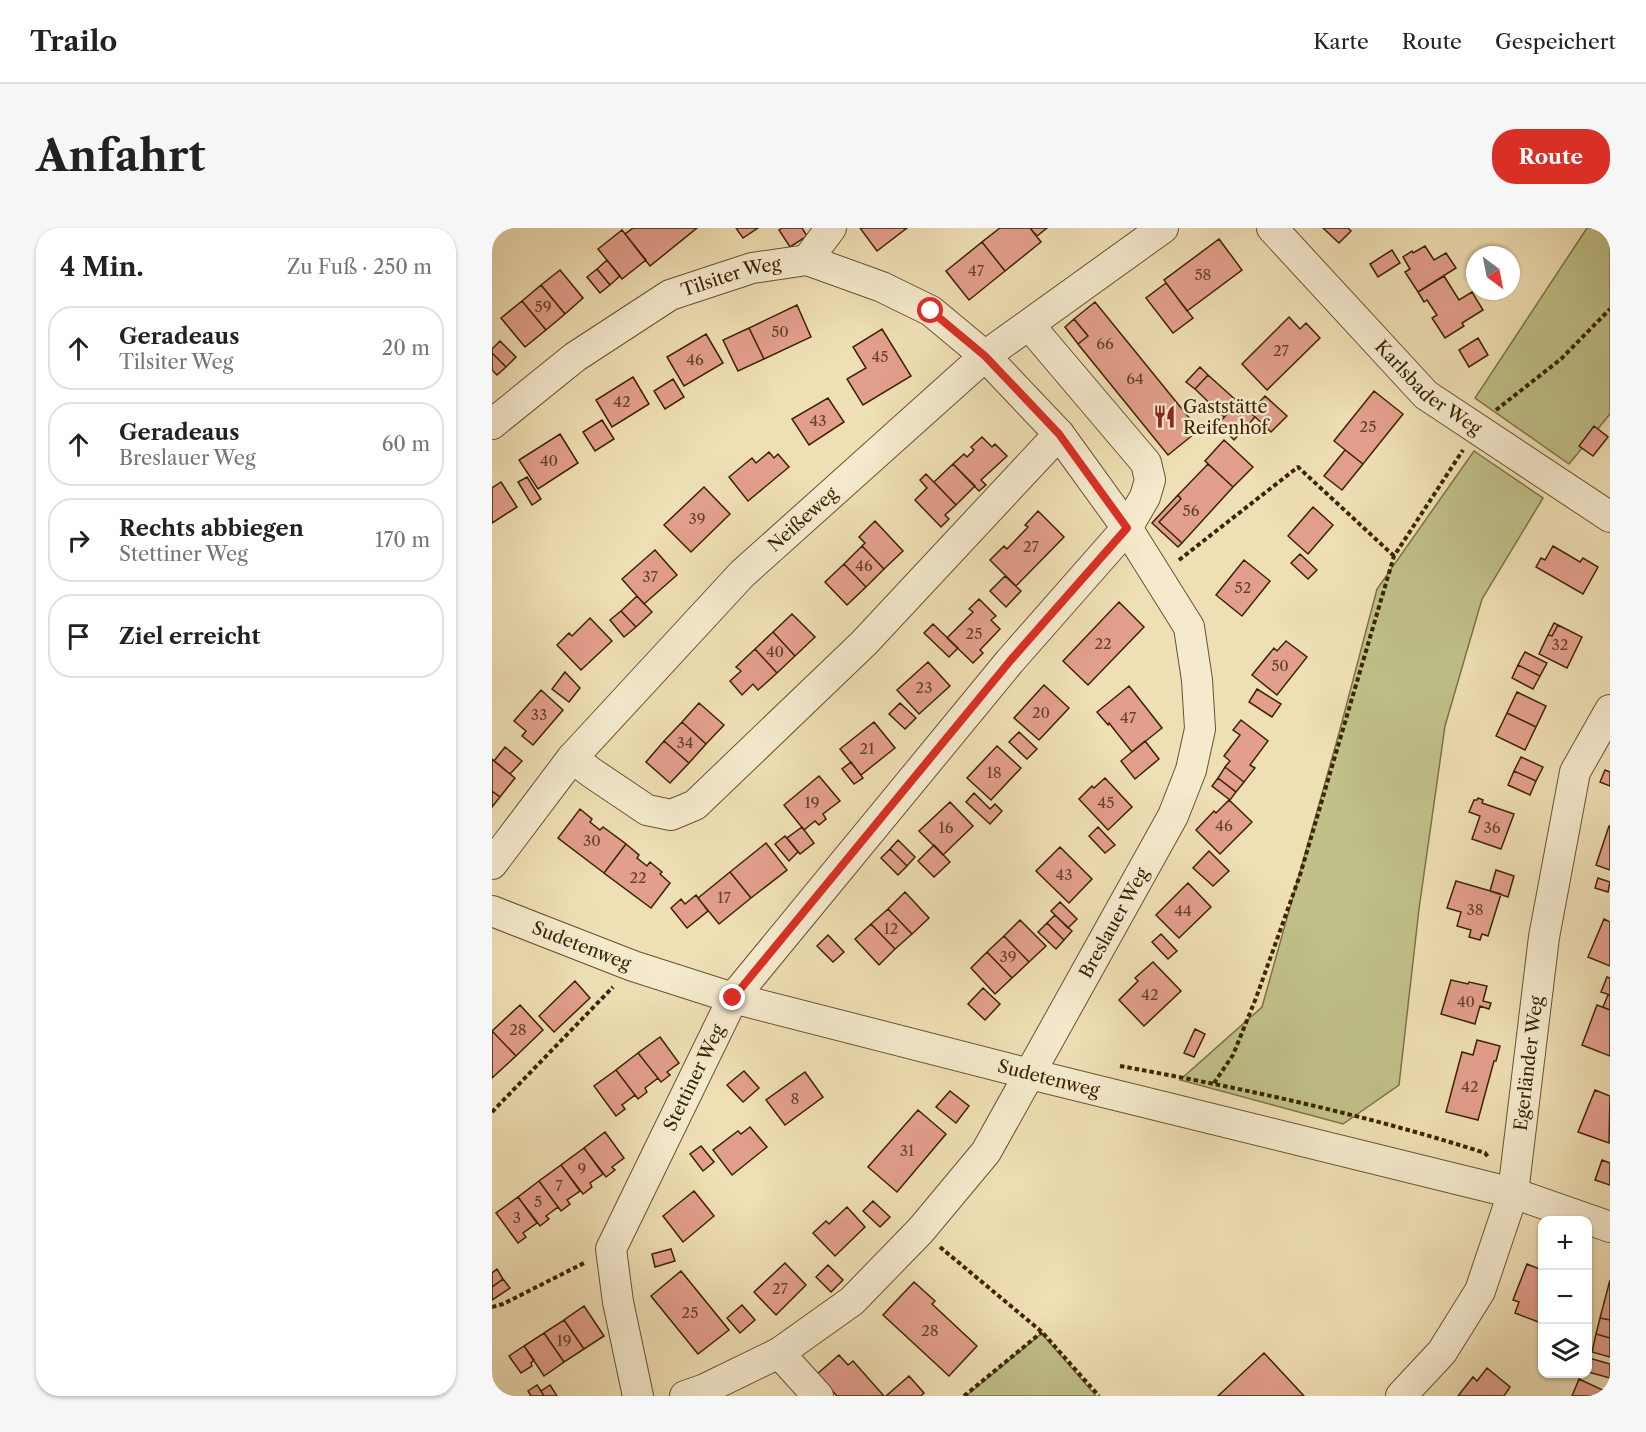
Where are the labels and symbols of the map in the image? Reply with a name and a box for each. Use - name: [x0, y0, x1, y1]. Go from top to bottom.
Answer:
- north arrow: [1466, 246, 1520, 300]
- street label: Tilsiter Weg: [678, 253, 783, 302]
- house number: 47: [968, 261, 985, 280]
- house number: 58: [1194, 265, 1212, 284]
- house number: 59: [535, 297, 551, 316]
- route start: [917, 297, 943, 323]
- house number: 50: [771, 322, 789, 341]
- house number: 66: [1096, 334, 1114, 353]
- street label: Karlsbader Weg: [1370, 336, 1486, 440]
- house number: 27: [1273, 341, 1290, 360]
- house number: 45: [872, 347, 888, 366]
- house number: 46: [686, 350, 704, 369]
- house number: 64: [1126, 369, 1144, 388]
- house number: 42: [613, 392, 631, 411]
- place label: Gaststätte Reifenhof: [1183, 396, 1270, 439]
- restaurant icon: Gaststätte Reifenhof: [1152, 404, 1178, 430]
- house number: 43: [810, 411, 826, 430]
- house number: 25: [1360, 417, 1376, 436]
- house number: 40: [540, 451, 558, 470]
- street label: Neißeweg: [763, 482, 843, 556]
- house number: 56: [1183, 501, 1200, 520]
- house number: 39: [688, 509, 706, 528]
- house number: 27: [1023, 537, 1040, 556]
- house number: 46: [855, 556, 873, 575]
- house number: 37: [642, 567, 658, 586]
- house number: 52: [1235, 578, 1251, 597]
- house number: 25: [966, 624, 982, 643]
- house number: 22: [1094, 634, 1112, 653]
- house number: 32: [1552, 635, 1568, 654]
- house number: 40: [766, 642, 784, 661]
- house number: 50: [1271, 656, 1289, 675]
- house number: 23: [916, 678, 932, 697]
- house number: 20: [1032, 703, 1050, 722]
- house number: 33: [531, 705, 547, 724]
- house number: 47: [1120, 708, 1137, 727]
- house number: 34: [677, 733, 693, 752]
- house number: 21: [860, 739, 875, 758]
- house number: 18: [986, 763, 1002, 782]
- house number: 19: [804, 793, 820, 812]
- house number: 45: [1098, 793, 1114, 812]
- house number: 46: [1215, 816, 1233, 835]
- house number: 16: [938, 818, 954, 837]
- house number: 36: [1483, 818, 1501, 837]
- house number: 30: [583, 831, 601, 850]
- street label: Breslauer Weg: [1075, 863, 1154, 982]
- house number: 43: [1056, 865, 1072, 884]
- house number: 22: [629, 868, 647, 887]
- house number: 17: [717, 888, 731, 907]
- house number: 38: [1466, 900, 1484, 919]
- house number: 44: [1174, 901, 1192, 920]
- street label: Sudetenweg: [529, 917, 634, 975]
- house number: 12: [884, 919, 898, 938]
- house number: 39: [999, 947, 1017, 966]
- route end: [719, 984, 745, 1010]
- house number: 42: [1141, 985, 1159, 1004]
- house number: 40: [1457, 992, 1475, 1011]
- street label: Egerländer Weg: [1510, 994, 1548, 1132]
- house number: 28: [509, 1020, 527, 1039]
- street label: Stettiner Weg: [659, 1020, 730, 1135]
- street label: Sudetenweg: [995, 1055, 1102, 1102]
- house number: 42: [1461, 1077, 1479, 1096]
- house number: 8: [791, 1089, 800, 1108]
- house number: 31: [900, 1141, 915, 1160]
- house number: 9: [578, 1159, 586, 1178]
- house number: 7: [555, 1176, 563, 1195]
- house number: 5: [534, 1192, 542, 1211]
- house number: 3: [513, 1208, 521, 1227]
- house number: 27: [772, 1279, 789, 1298]
- house number: 25: [682, 1303, 698, 1322]
- house number: 28: [921, 1321, 939, 1340]
- house number: 19: [556, 1331, 572, 1350]

